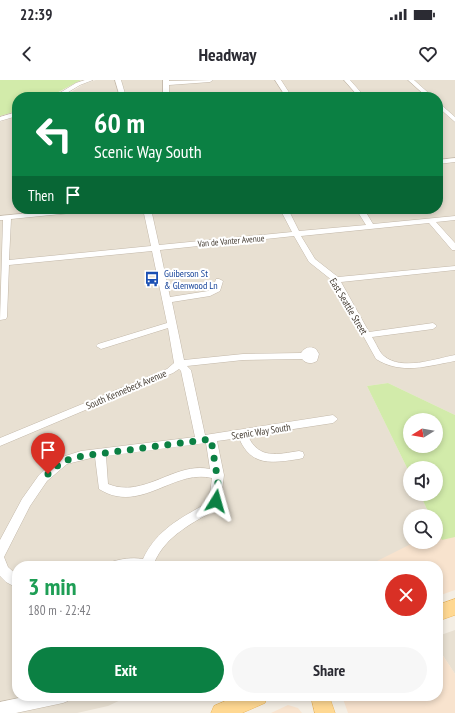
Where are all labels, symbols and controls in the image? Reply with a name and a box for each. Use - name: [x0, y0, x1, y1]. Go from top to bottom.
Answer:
- text: 22:39: [20, 5, 52, 24]
- icon: back: [16, 43, 38, 65]
- text: Headway: [198, 43, 257, 66]
- icon: heart: [417, 43, 439, 65]
- text: 60 m: [94, 104, 145, 141]
- icon: left: [28, 108, 80, 160]
- text: Scenic Way South: [94, 140, 202, 163]
- icon: arrive: [62, 184, 84, 206]
- text: Then: [28, 186, 54, 205]
- street label: Van de Vanter Avenue: [196, 232, 265, 249]
- place label: Guiberson St & Glenwood Ln: [164, 267, 218, 292]
- bus stop icon: Guiberson St & Glenwood Ln: [143, 270, 161, 288]
- street label: East Seattle Street: [327, 276, 371, 337]
- street label: South Kennebeck Avenue: [84, 367, 169, 412]
- north arrow: [403, 413, 443, 453]
- map controls: [403, 413, 443, 549]
- street label: Scenic Way South: [231, 420, 292, 443]
- pin: [31, 433, 65, 474]
- icon: arrive: [37, 439, 59, 461]
- button: sound: [403, 461, 443, 501]
- position arrow: [195, 480, 237, 522]
- button: search: [403, 509, 443, 549]
- text: 3 min: [28, 571, 76, 602]
- button: close: [385, 574, 427, 616]
- text: 180 m · 22:42: [28, 602, 91, 619]
- button: Exit: [28, 647, 224, 693]
- button: Share: [232, 647, 427, 693]

